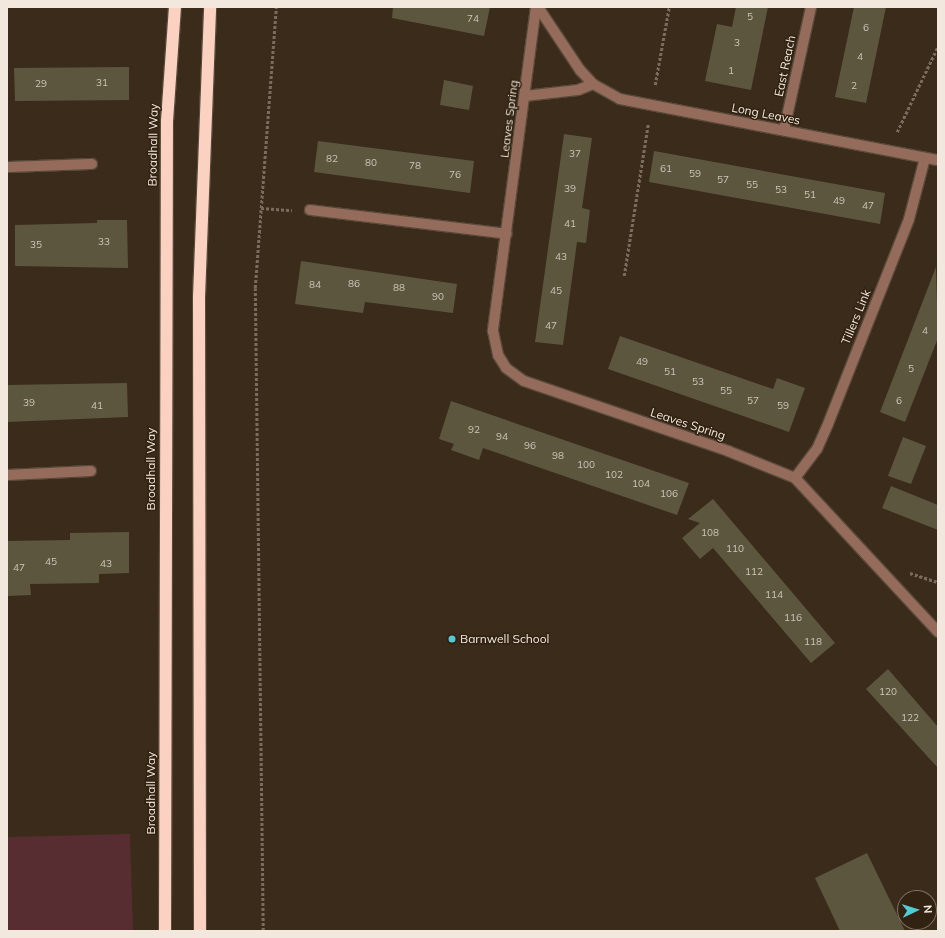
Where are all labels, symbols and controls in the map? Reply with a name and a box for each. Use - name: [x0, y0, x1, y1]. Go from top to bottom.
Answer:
- house number: 5: [747, 11, 753, 23]
- house number: 74: [467, 13, 479, 25]
- house number: 6: [863, 22, 869, 34]
- street label: East Reach: [771, 34, 799, 98]
- house number: 3: [734, 37, 740, 49]
- house number: 4: [857, 51, 863, 63]
- house number: 1: [728, 65, 734, 77]
- house number: 31: [96, 77, 108, 89]
- house number: 29: [35, 78, 47, 90]
- street label: Leaves Spring: [497, 79, 521, 159]
- house number: 2: [851, 80, 857, 92]
- street label: Long Leaves: [730, 100, 802, 128]
- street label: Broadhall Way: [145, 103, 161, 187]
- house number: 37: [569, 148, 581, 160]
- house number: 82: [326, 153, 338, 165]
- house number: 80: [365, 157, 377, 169]
- house number: 78: [409, 160, 421, 172]
- house number: 61: [660, 163, 672, 175]
- house number: 59: [689, 168, 701, 180]
- house number: 76: [449, 169, 461, 181]
- house number: 57: [717, 174, 729, 186]
- house number: 55: [746, 179, 758, 191]
- house number: 39: [564, 183, 576, 195]
- house number: 53: [775, 184, 787, 196]
- house number: 51: [804, 189, 816, 201]
- house number: 49: [833, 195, 845, 207]
- house number: 47: [862, 200, 874, 212]
- house number: 41: [564, 218, 576, 230]
- house number: 33: [98, 236, 110, 248]
- house number: 35: [30, 239, 42, 251]
- house number: 43: [555, 251, 567, 263]
- house number: 86: [348, 278, 360, 290]
- house number: 84: [309, 279, 321, 291]
- house number: 88: [393, 282, 405, 294]
- house number: 45: [550, 285, 562, 297]
- street label: Tillers Link: [838, 287, 874, 347]
- house number: 90: [432, 291, 444, 303]
- house number: 47: [545, 320, 557, 332]
- house number: 4: [922, 325, 928, 337]
- house number: 49: [636, 356, 648, 368]
- house number: 5: [908, 363, 914, 375]
- house number: 51: [664, 366, 676, 378]
- house number: 53: [692, 376, 704, 388]
- house number: 55: [720, 385, 732, 397]
- house number: 57: [747, 395, 759, 407]
- house number: 6: [896, 395, 902, 407]
- house number: 39: [23, 397, 35, 409]
- house number: 41: [91, 400, 103, 412]
- house number: 59: [777, 400, 789, 412]
- street label: Leaves Spring: [649, 405, 727, 443]
- house number: 92: [468, 424, 480, 436]
- street label: Broadhall Way: [144, 428, 158, 510]
- house number: 94: [496, 431, 508, 443]
- house number: 96: [524, 440, 536, 452]
- house number: 98: [552, 450, 564, 462]
- house number: 100: [577, 459, 595, 471]
- house number: 102: [605, 469, 623, 481]
- house number: 104: [632, 478, 650, 490]
- house number: 106: [660, 488, 678, 500]
- house number: 108: [701, 527, 719, 539]
- house number: 110: [726, 543, 744, 555]
- house number: 45: [45, 556, 57, 568]
- house number: 43: [100, 558, 112, 570]
- house number: 47: [13, 562, 25, 574]
- house number: 112: [745, 566, 763, 578]
- house number: 114: [765, 589, 783, 601]
- house number: 116: [784, 612, 802, 624]
- place label: Barnwell School: [460, 632, 549, 646]
- marker: Barnwell School: [447, 634, 457, 644]
- house number: 118: [804, 636, 822, 648]
- house number: 120: [879, 686, 897, 698]
- house number: 122: [901, 712, 919, 724]
- street label: Broadhall Way: [144, 752, 158, 834]
- north arrow: [897, 890, 937, 930]
- text: N: [921, 905, 935, 914]

